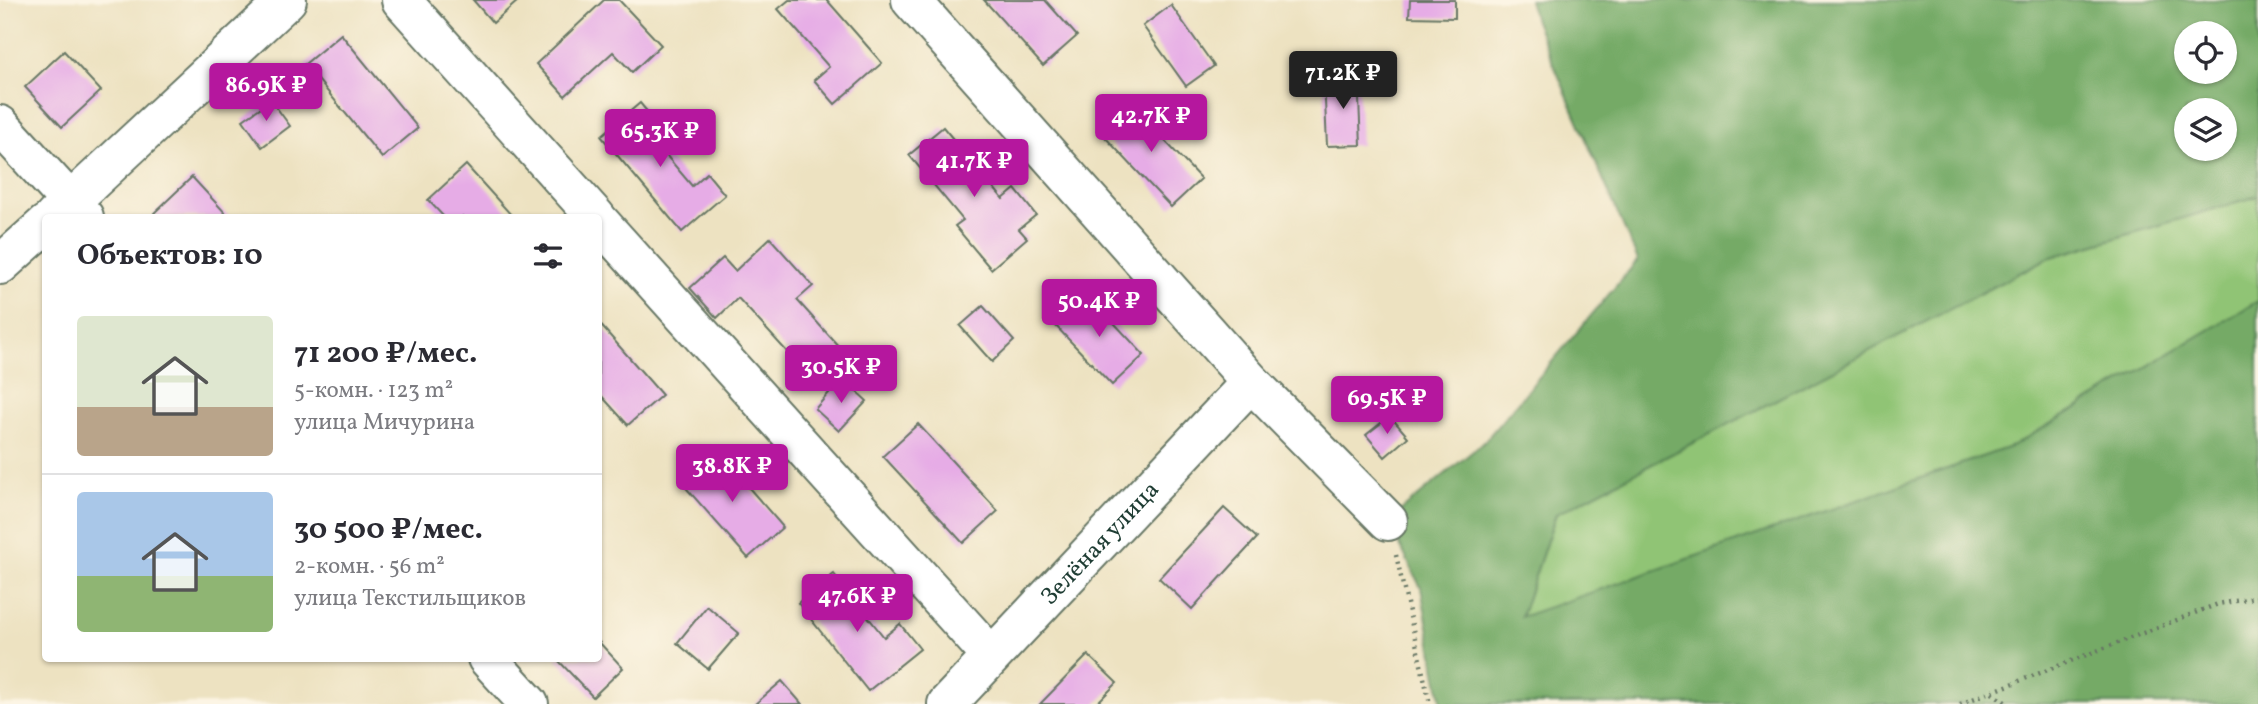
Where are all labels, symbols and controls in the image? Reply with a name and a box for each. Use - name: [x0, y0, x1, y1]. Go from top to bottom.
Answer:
- map controls: [2174, 21, 2237, 161]
- button: locate: [2174, 21, 2237, 84]
- pin: 71.2K ₽: [1278, 52, 1408, 111]
- text: 71.2K ₽: [1305, 58, 1381, 90]
- pin: 86.9K ₽: [201, 64, 331, 123]
- text: 86.9K ₽: [225, 70, 307, 102]
- pin: 42.7K ₽: [1086, 94, 1216, 154]
- button: layers: [2174, 98, 2237, 161]
- text: 42.7K ₽: [1111, 101, 1191, 133]
- pin: 65.3K ₽: [595, 110, 725, 169]
- text: 65.3K ₽: [621, 116, 699, 148]
- pin: 41.7K ₽: [909, 140, 1039, 199]
- text: 41.7K ₽: [935, 146, 1013, 178]
- text: Объектов: 10: [77, 235, 263, 277]
- icon: filters: [529, 237, 567, 275]
- pin: 50.4K ₽: [1034, 280, 1164, 339]
- text: 50.4K ₽: [1058, 286, 1140, 318]
- text: 71 200 ₽/мес.: [294, 333, 477, 375]
- icon: home: [133, 344, 217, 428]
- pin: 30.5K ₽: [776, 346, 906, 405]
- text: 30.5K ₽: [801, 352, 881, 384]
- text: 5-комн. · 123 m²: [294, 375, 453, 407]
- pin: 69.5K ₽: [1322, 376, 1452, 436]
- text: 69.5K ₽: [1347, 383, 1427, 415]
- text: улица Мичурина: [294, 407, 475, 439]
- pin: 38.8K ₽: [667, 444, 797, 504]
- text: 38.8K ₽: [692, 451, 772, 483]
- street label: Зелёная улица: [1034, 474, 1168, 614]
- text: 30 500 ₽/мес.: [294, 509, 483, 551]
- icon: home: [133, 520, 217, 604]
- text: 2-комн. · 56 m²: [294, 551, 445, 583]
- pin: 47.6K ₽: [792, 574, 922, 634]
- text: 47.6K ₽: [818, 581, 896, 613]
- text: улица Текстильщиков: [294, 583, 526, 615]

